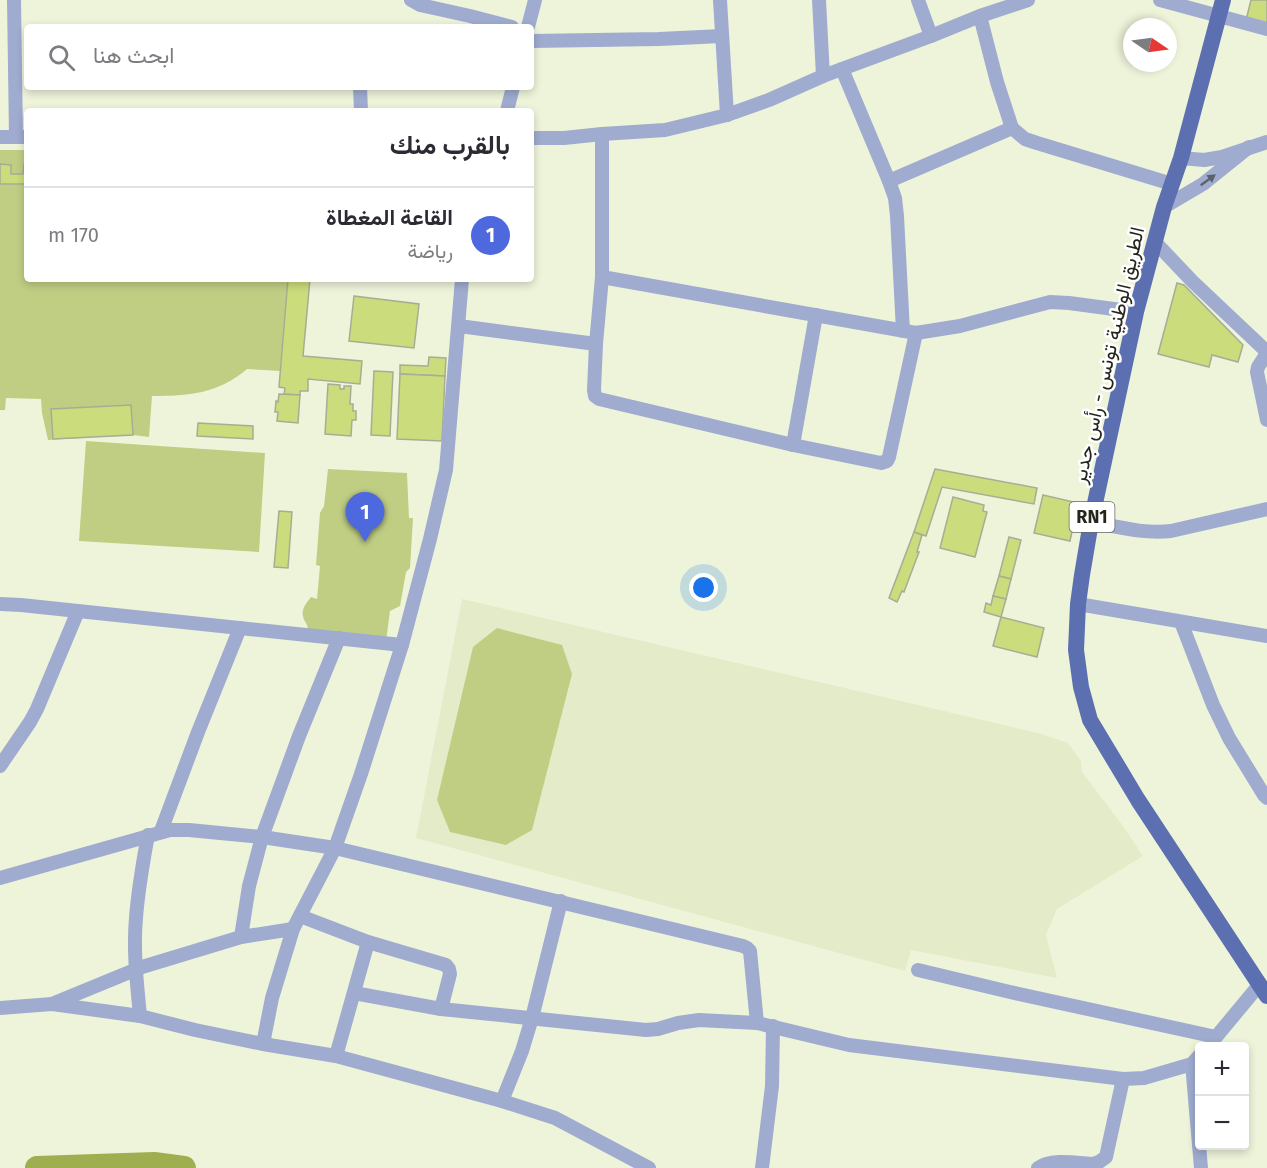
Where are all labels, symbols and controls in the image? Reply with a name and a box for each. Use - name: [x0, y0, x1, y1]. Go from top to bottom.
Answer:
- north arrow: [1123, 18, 1177, 72]
- search box: [24, 24, 534, 90]
- icon: search: [45, 41, 78, 74]
- text: ابحث هنا: [93, 42, 174, 69]
- text: بالقرب منك: [390, 130, 510, 161]
- one-way arrow: [1200, 174, 1215, 186]
- text: القاعة المغطاة: [326, 204, 453, 231]
- text: 170 m: [48, 223, 99, 247]
- text: 1: [486, 223, 495, 247]
- street label: الطريق الوطنية تونس - رأس جدير: [1067, 224, 1150, 487]
- text: رياضة: [408, 239, 453, 263]
- pin: 1: [346, 492, 385, 542]
- road number: RN1: [1070, 502, 1114, 532]
- your location: [689, 573, 718, 602]
- map controls: [1195, 1042, 1249, 1150]
- button: +: [1195, 1042, 1249, 1096]
- button: −: [1195, 1096, 1249, 1150]

